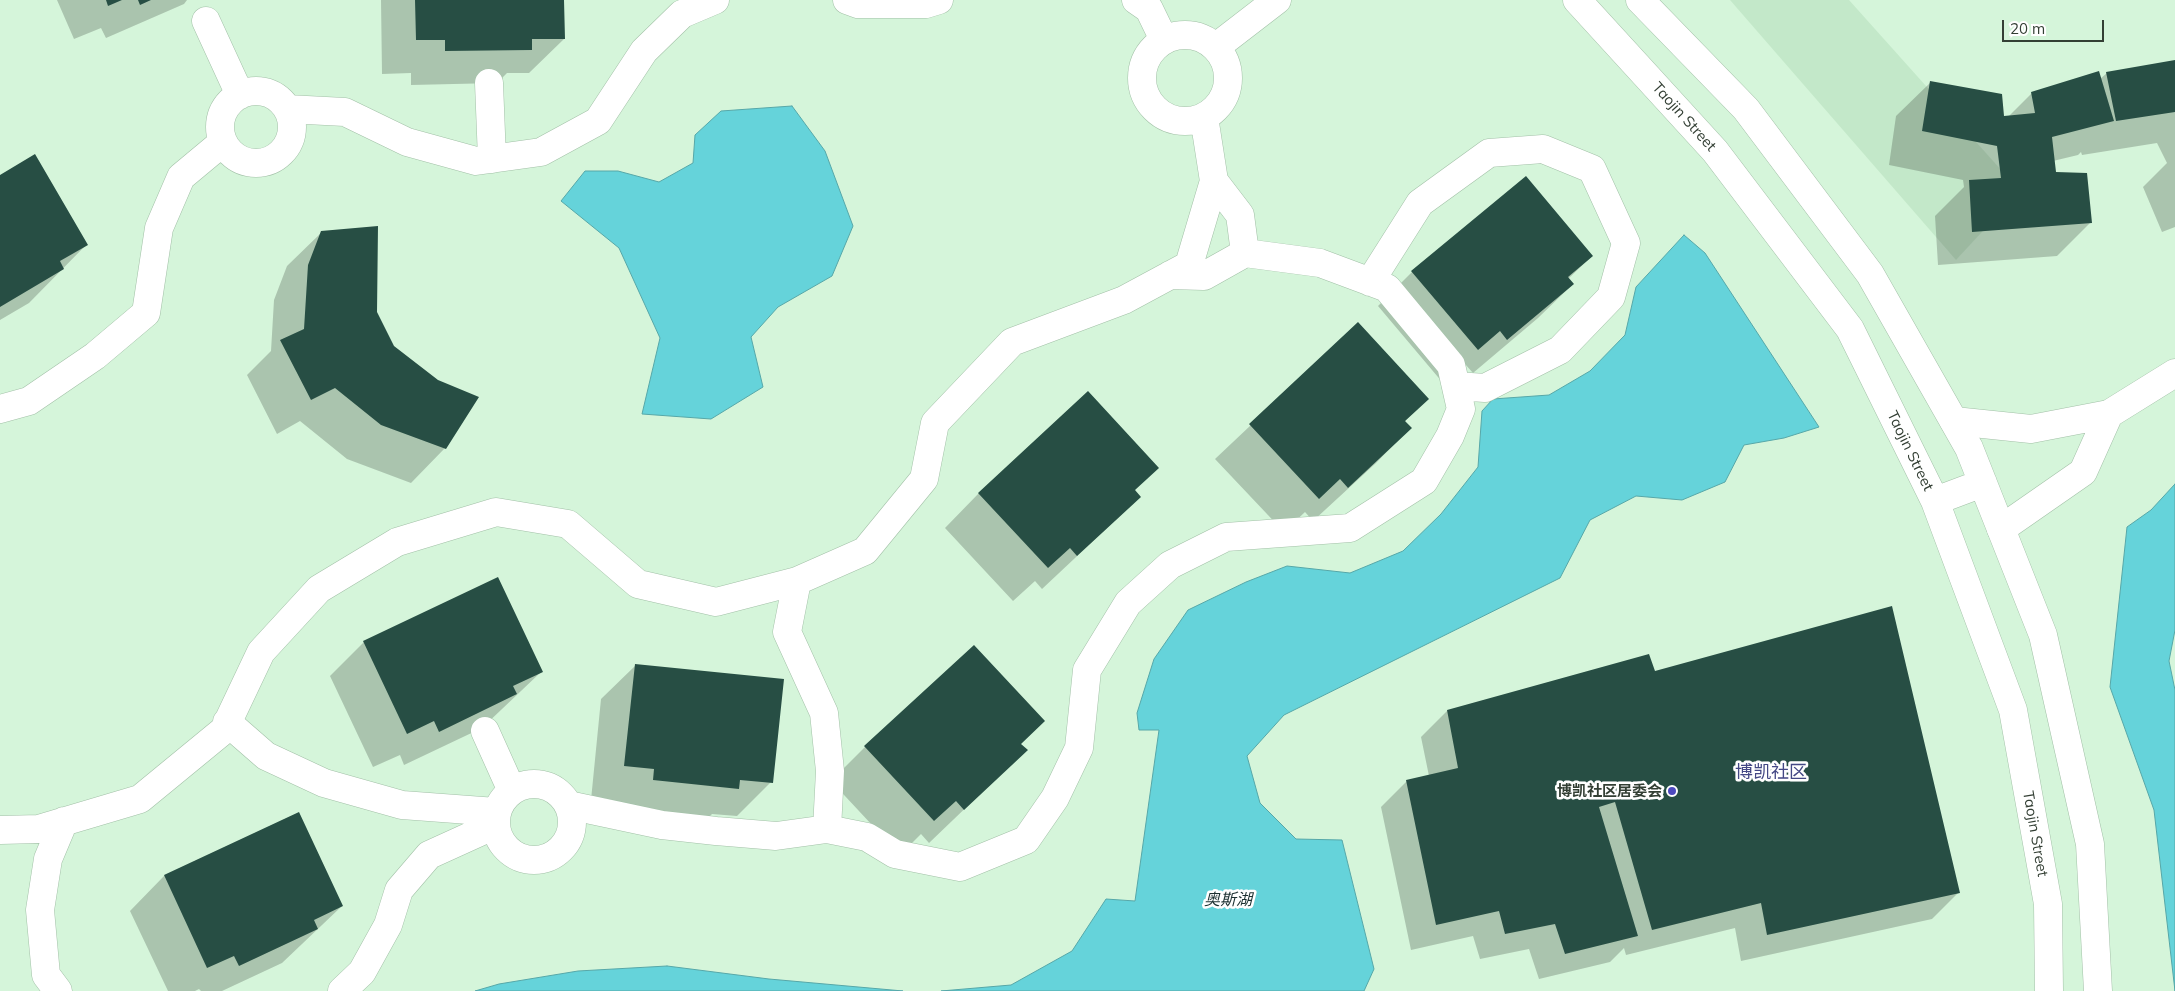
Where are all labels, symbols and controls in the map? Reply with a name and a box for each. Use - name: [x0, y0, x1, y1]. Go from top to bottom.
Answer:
- scale bar: [2005, 10, 2108, 42]
- text: 20 m: [2010, 19, 2045, 38]
- street label: Taojin Street: [1648, 79, 1720, 155]
- street label: Taojin Street: [1883, 408, 1937, 494]
- district label: 博凯社区: [1735, 762, 1807, 784]
- place label: 博凯社区居委会: [1557, 782, 1662, 800]
- marker: 博凯社区居委会: [1666, 785, 1678, 797]
- street label: Taojin Street: [2019, 790, 2051, 878]
- water label: 奥斯湖: [1204, 890, 1252, 910]

